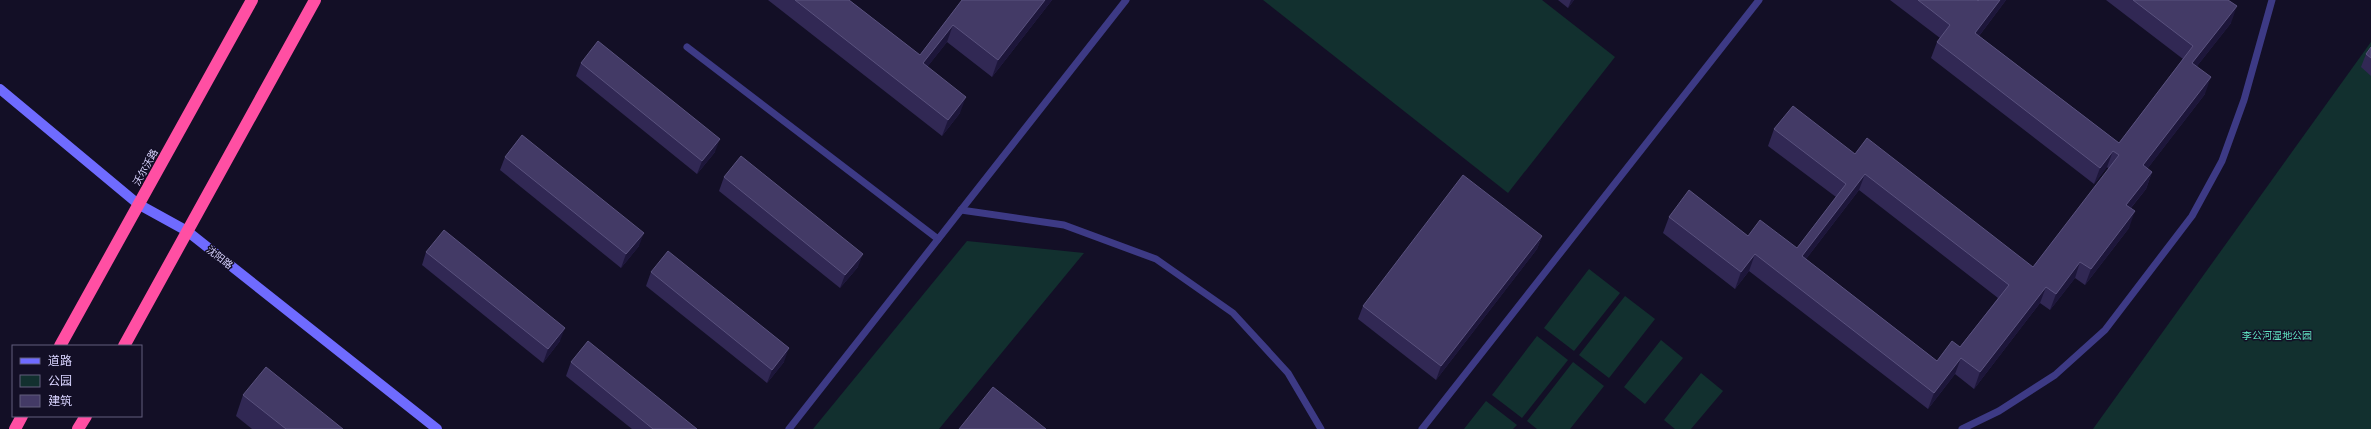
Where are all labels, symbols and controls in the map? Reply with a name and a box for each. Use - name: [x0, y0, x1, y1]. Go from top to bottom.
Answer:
- street label: 沃尔沃路: [131, 147, 161, 188]
- street label: 沈阳路: [204, 244, 235, 272]
- park label: 李公河湿地公园: [2242, 330, 2312, 342]
- legend: [12, 345, 142, 417]
- text: 道路: [48, 354, 72, 368]
- text: 公园: [48, 374, 72, 388]
- text: 建筑: [48, 394, 72, 408]

